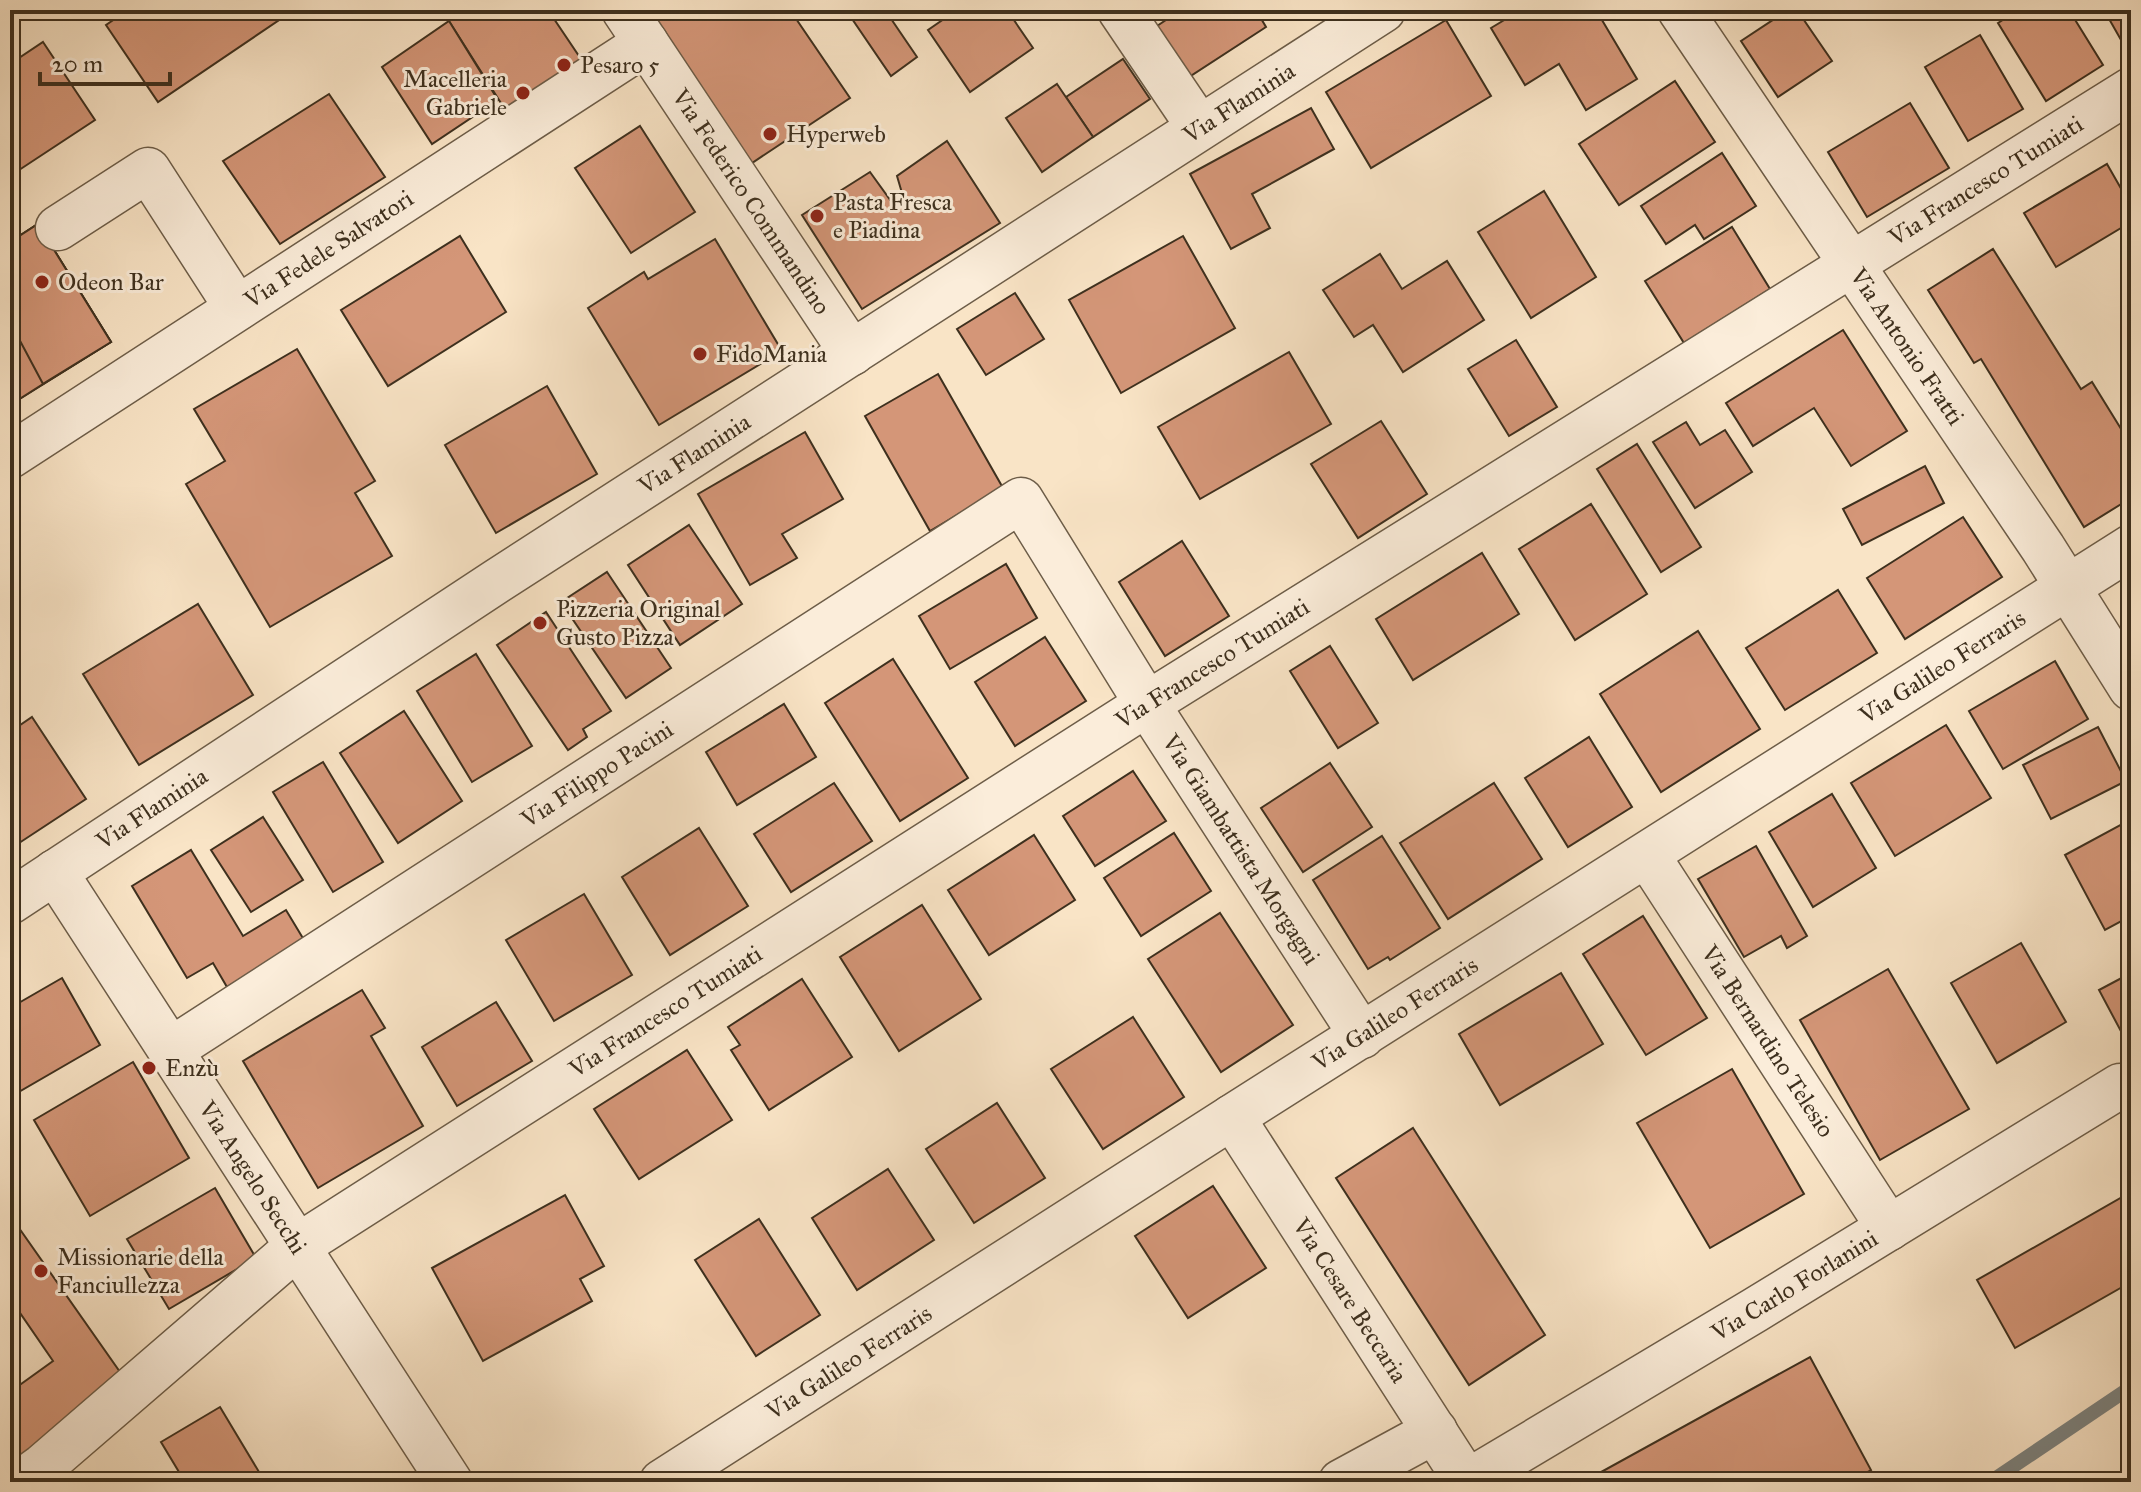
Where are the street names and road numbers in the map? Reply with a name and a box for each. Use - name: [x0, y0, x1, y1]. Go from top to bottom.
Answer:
- street label: Via Flaminia: [1176, 55, 1301, 150]
- street label: Via Federico Commandino: [665, 82, 837, 320]
- street label: Via Francesco Tumiati: [1882, 109, 2089, 253]
- street label: Via Fedele Salvatori: [238, 183, 419, 315]
- street label: Via Antonio Fratti: [1843, 261, 1971, 431]
- street label: Via Flaminia: [632, 406, 757, 502]
- street label: Via Francesco Tumiati: [1109, 591, 1315, 736]
- street label: Via Galileo Ferraris: [1853, 603, 2031, 731]
- street label: Via Filippo Pacini: [514, 714, 679, 835]
- street label: Via Giambattista Morgagni: [1155, 728, 1327, 971]
- street label: Via Flaminia: [90, 760, 214, 857]
- street label: Via Francesco Tumiati: [563, 938, 768, 1085]
- street label: Via Bernardino Telesio: [1694, 939, 1841, 1143]
- street label: Via Galileo Ferraris: [1306, 950, 1484, 1078]
- street label: Via Angelo Secchi: [192, 1094, 314, 1260]
- street label: Via Cesare Beccaria: [1285, 1211, 1414, 1389]
- street label: Via Carlo Forlanini: [1705, 1223, 1884, 1348]
- street label: Via Galileo Ferraris: [760, 1298, 937, 1427]

